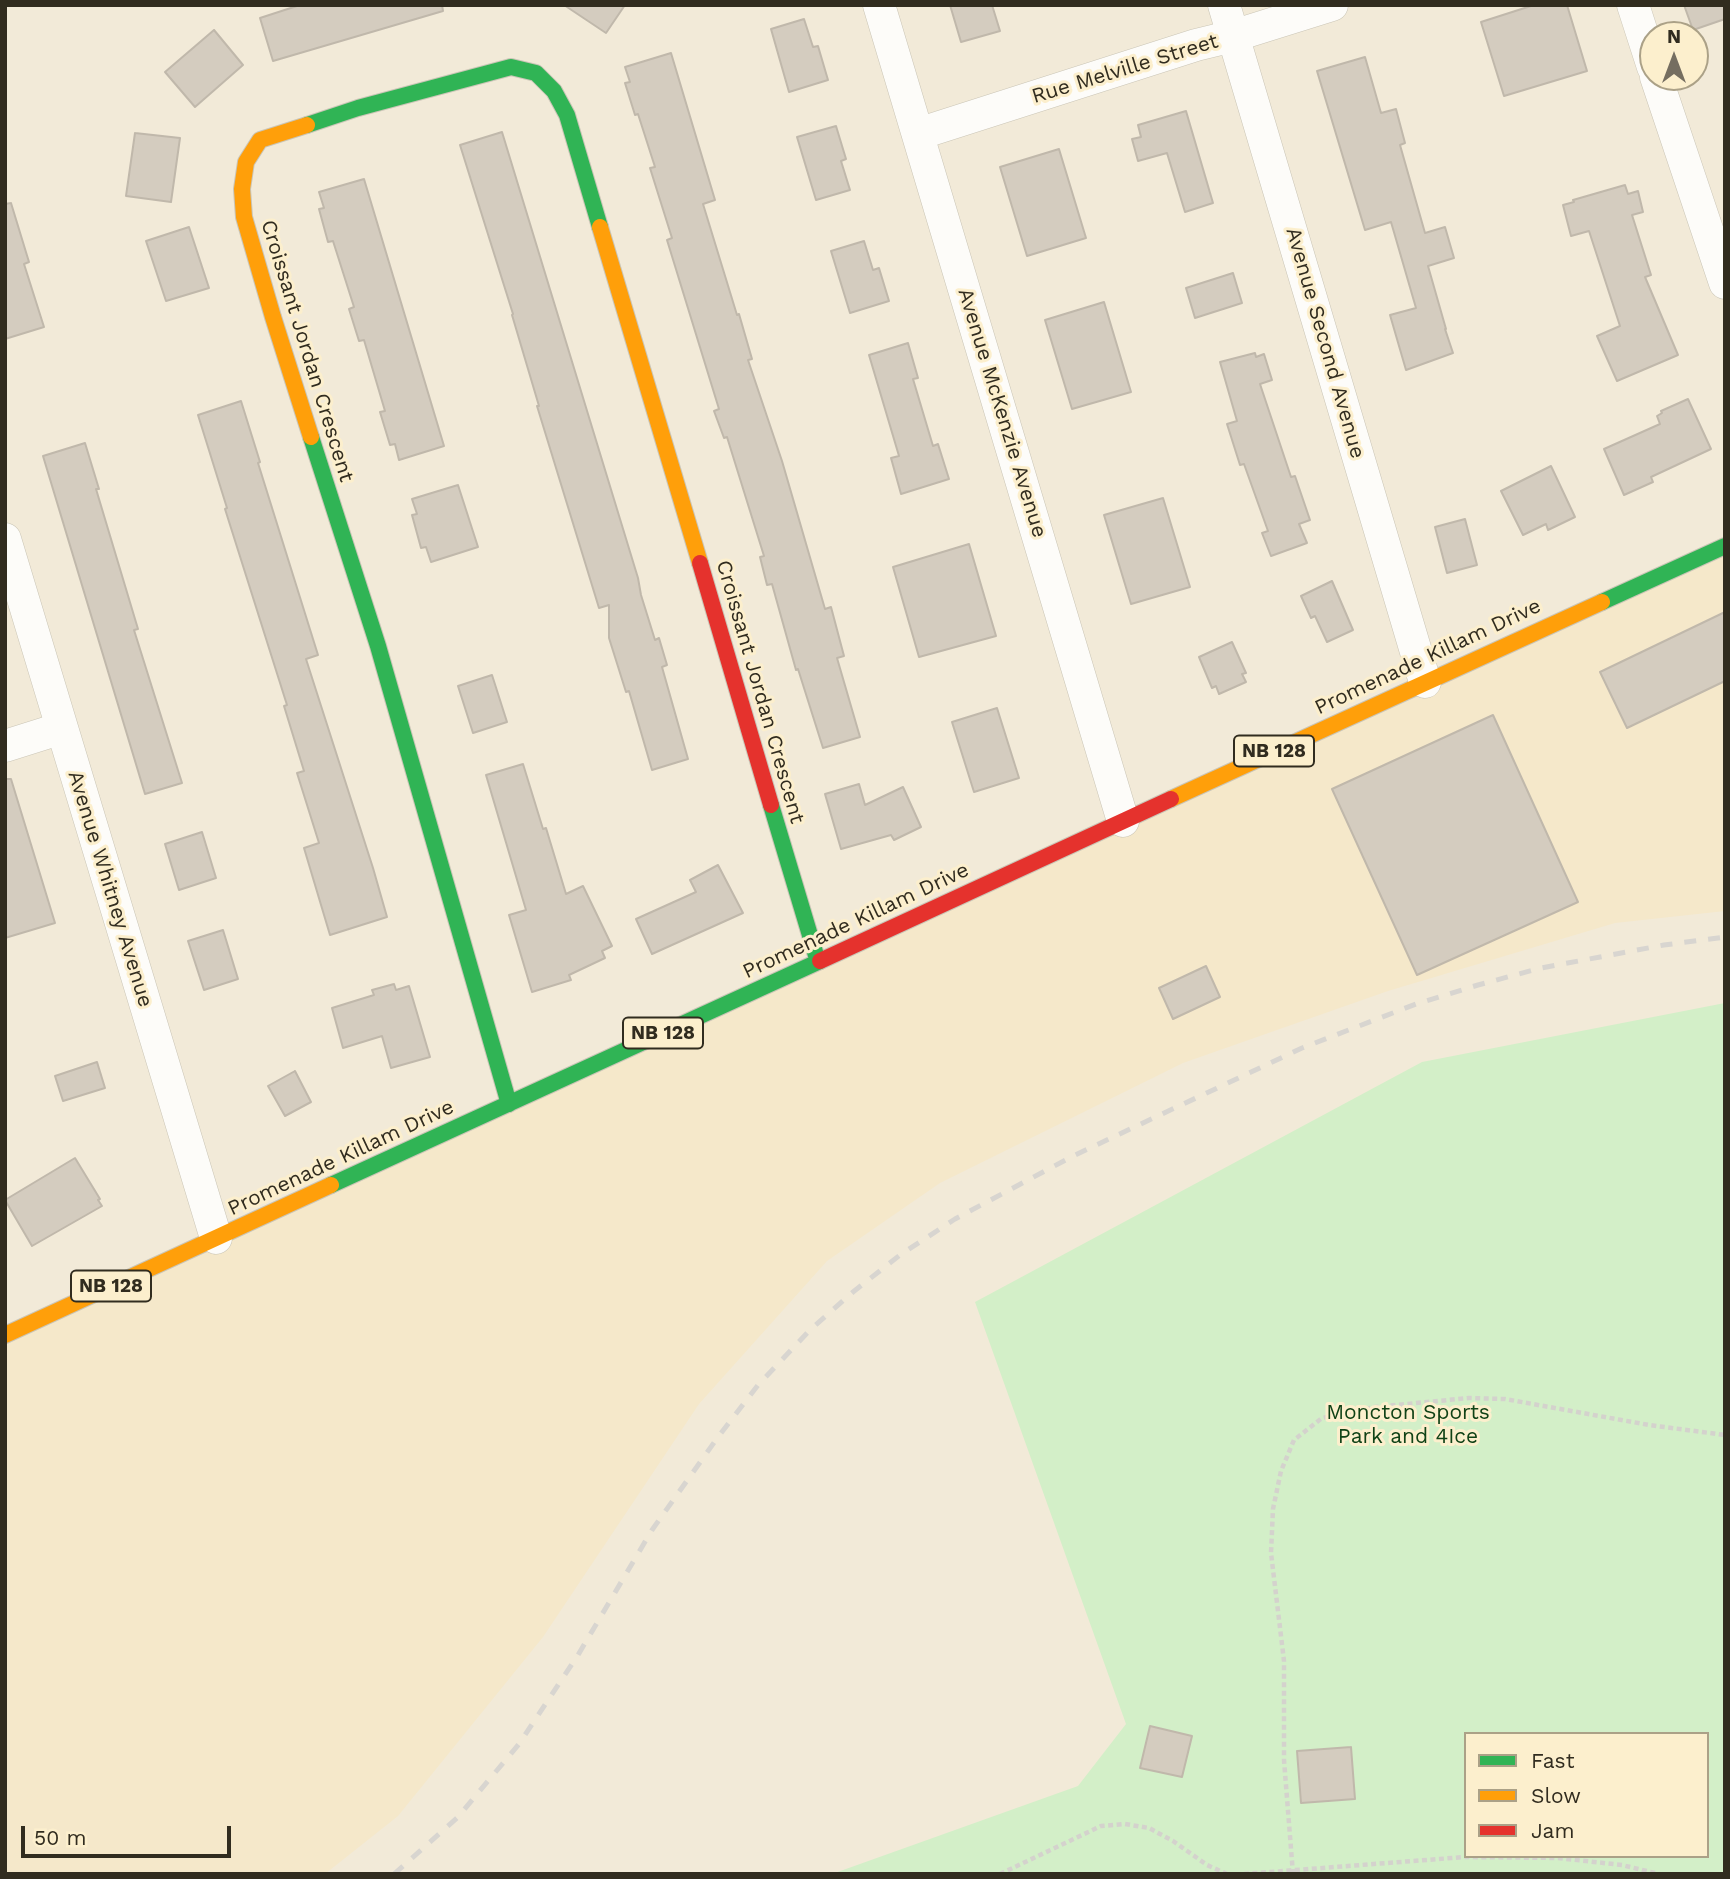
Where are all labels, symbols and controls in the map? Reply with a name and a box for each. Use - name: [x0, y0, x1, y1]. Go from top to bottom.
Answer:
- north arrow: [1639, 21, 1709, 91]
- text: N: [1667, 25, 1681, 48]
- street label: Rue Melville Street: [1029, 29, 1221, 109]
- street label: Croissant Jordan Crescent: [255, 217, 359, 485]
- street label: Avenue Second Avenue: [1280, 225, 1370, 461]
- street label: Avenue McKenzie Avenue: [952, 285, 1052, 541]
- street label: Croissant Jordan Crescent: [710, 557, 810, 827]
- street label: Promenade Killam Drive: [1311, 593, 1545, 721]
- road number: NB 128: [1234, 736, 1314, 766]
- street label: Avenue Whitney Avenue: [62, 768, 158, 1010]
- street label: Promenade Killam Drive: [739, 857, 973, 985]
- road number: NB 128: [623, 1018, 703, 1049]
- street label: Promenade Killam Drive: [224, 1094, 458, 1222]
- road number: NB 128: [71, 1270, 151, 1302]
- park label: Moncton Sports Park and 4Ice: [1326, 1400, 1490, 1450]
- legend: [1464, 1732, 1709, 1858]
- text: Fast: [1531, 1748, 1575, 1773]
- text: Slow: [1531, 1783, 1581, 1808]
- scale bar: [24, 1812, 234, 1856]
- text: Jam: [1531, 1818, 1574, 1843]
- text: 50 m: [34, 1825, 86, 1850]

